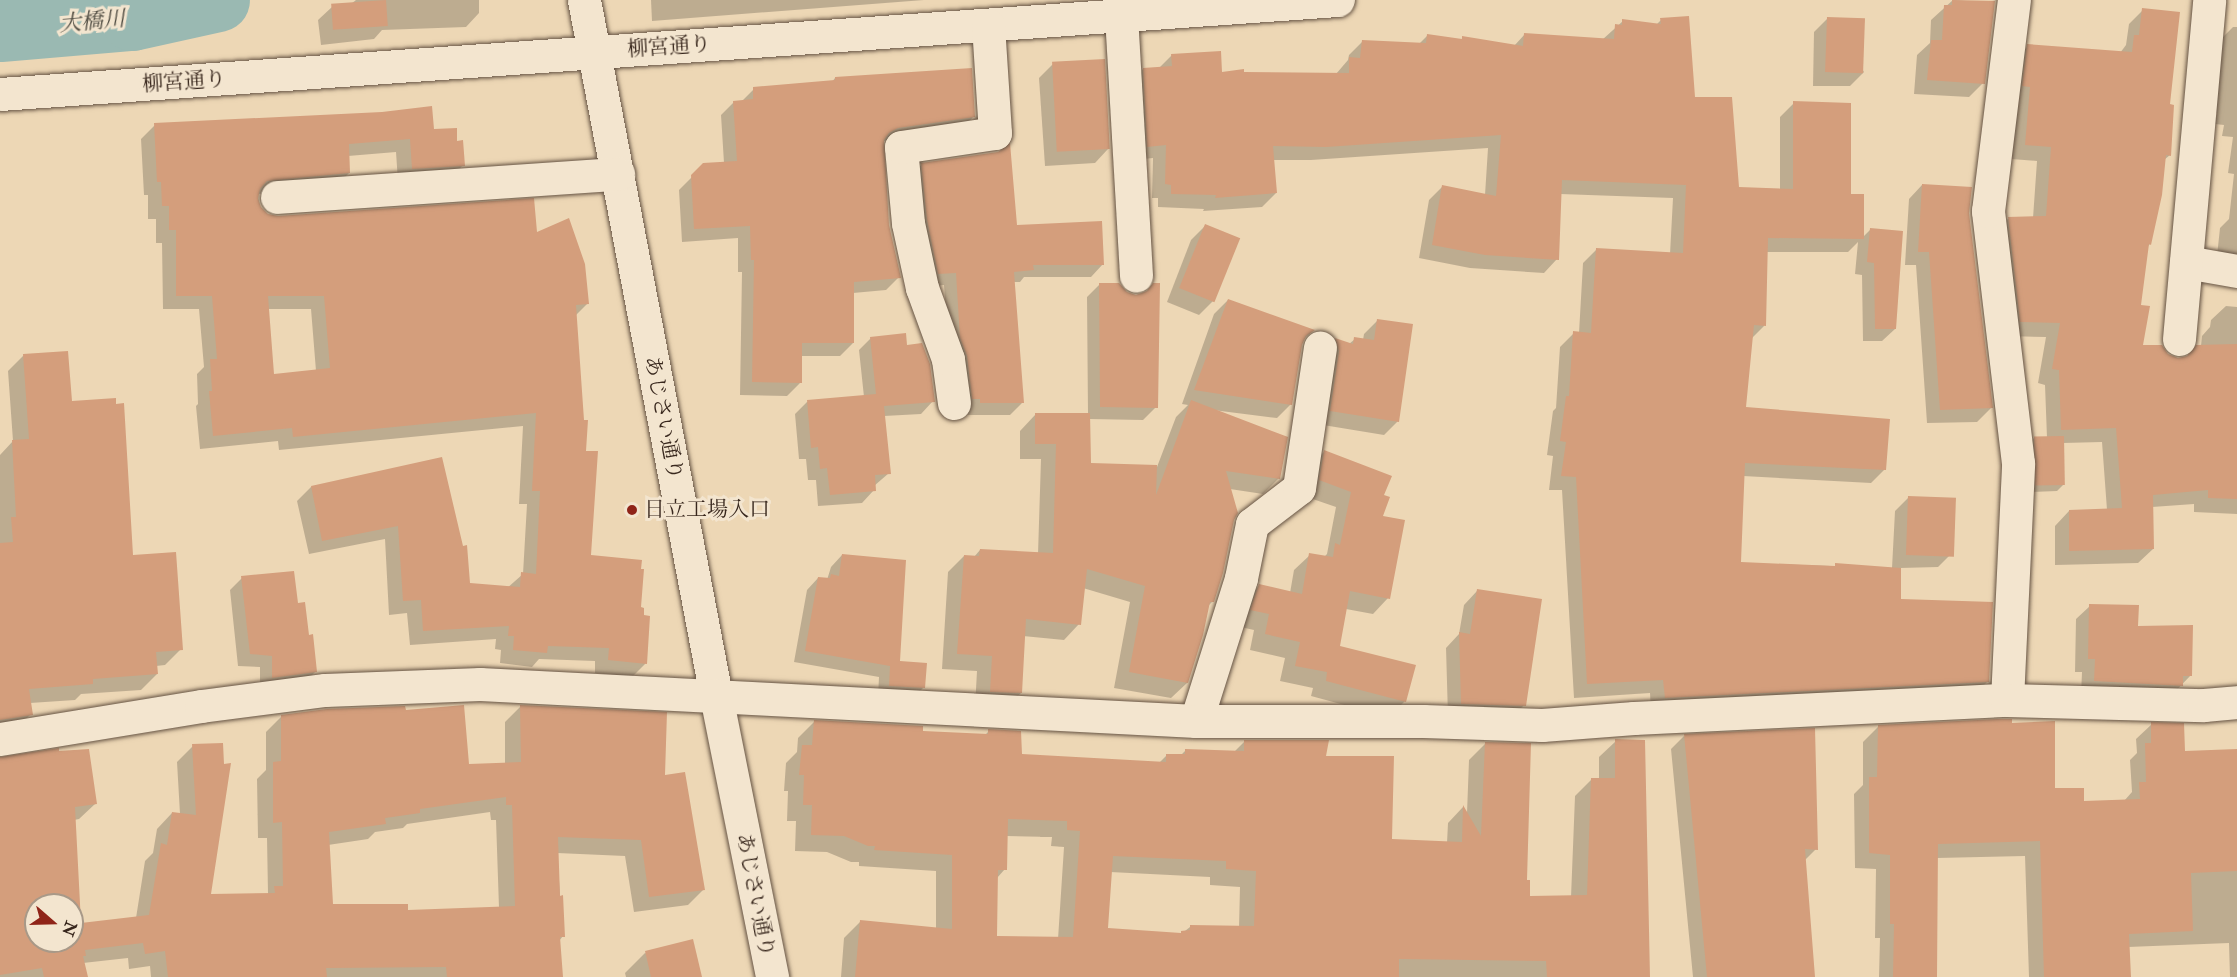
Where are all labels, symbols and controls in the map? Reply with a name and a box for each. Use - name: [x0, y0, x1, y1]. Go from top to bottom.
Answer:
- water label: 大橋川: [58, 6, 126, 38]
- street label: 柳宮通り: [626, 32, 712, 62]
- street label: 柳宮通り: [141, 67, 227, 97]
- street label: あじさい通り: [639, 354, 687, 482]
- place label: 日立工場入口: [644, 497, 770, 523]
- marker: 日立工場入口: [625, 503, 639, 517]
- street label: あじさい通り: [731, 831, 779, 959]
- north arrow: [24, 893, 84, 953]
- text: N: [57, 918, 81, 939]

